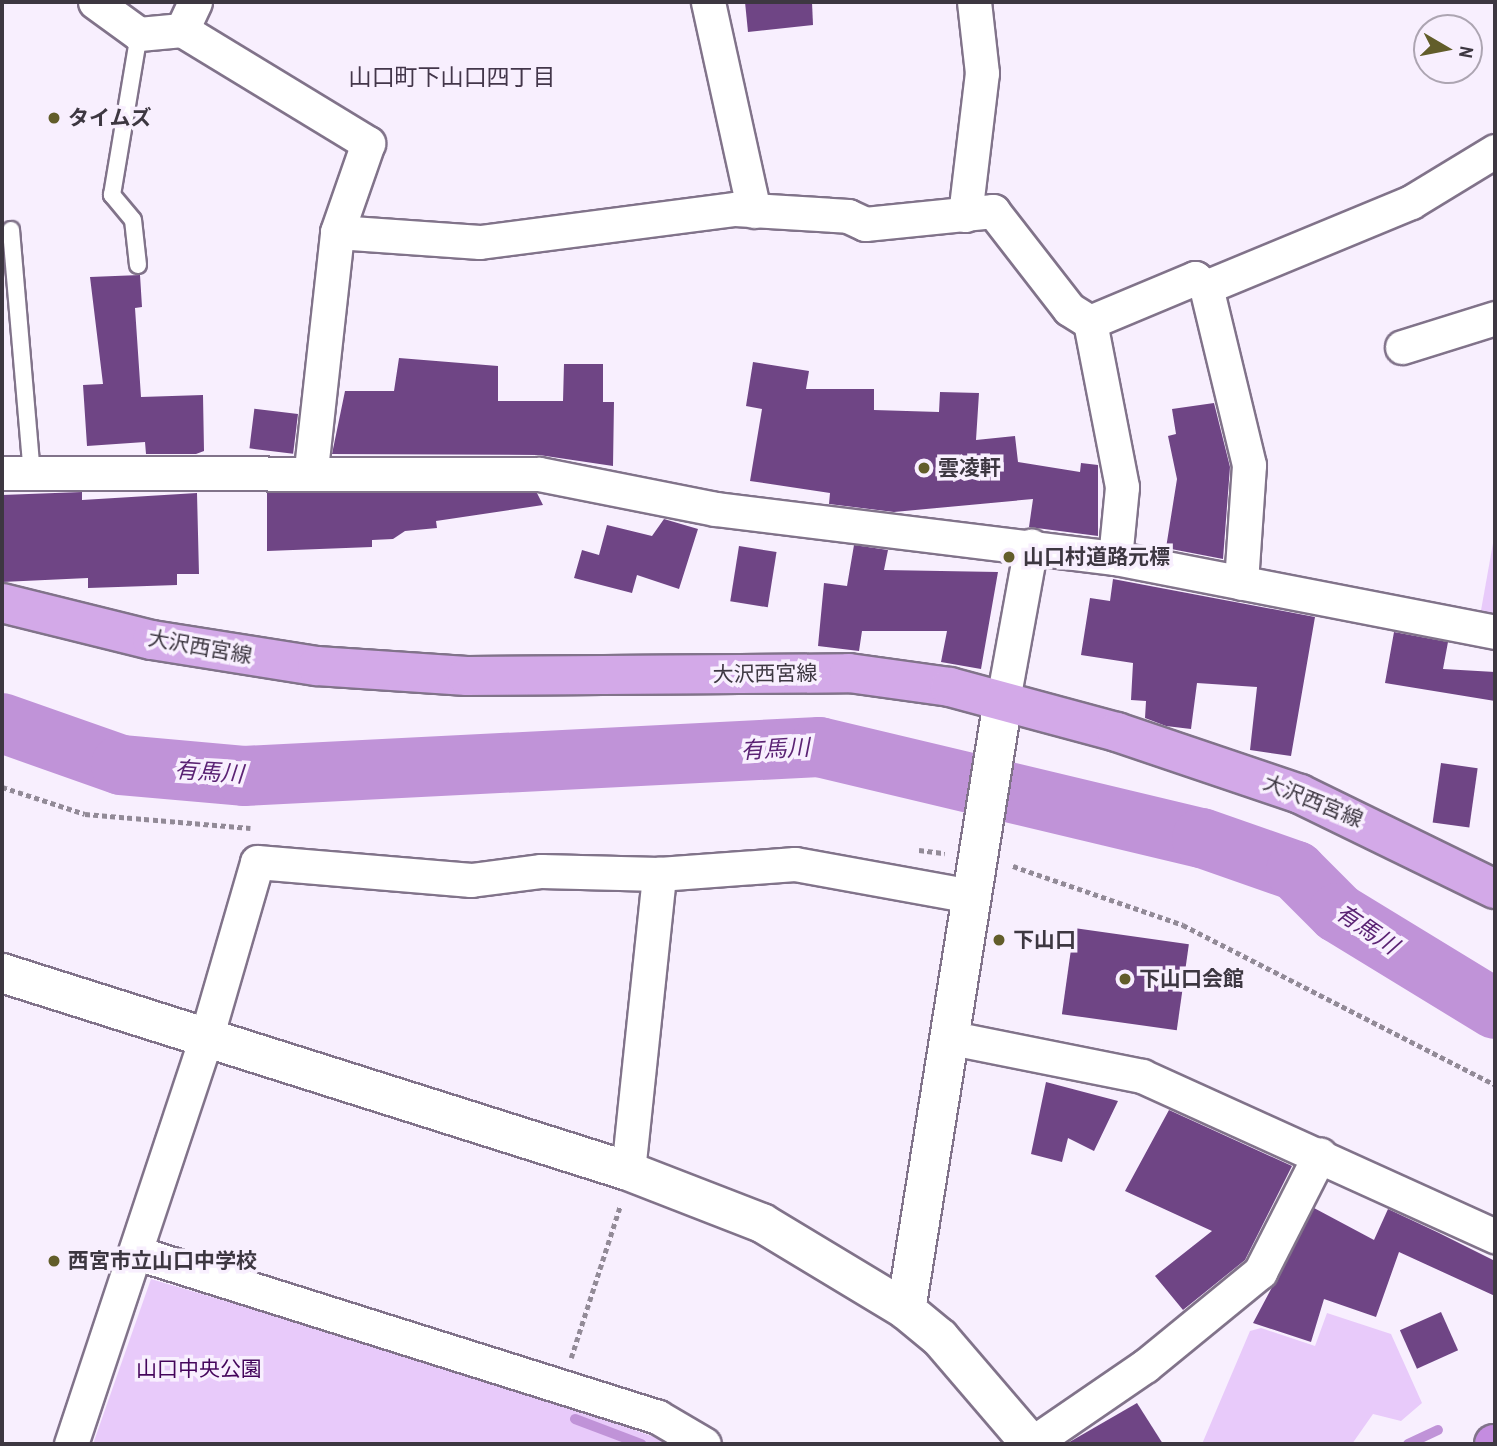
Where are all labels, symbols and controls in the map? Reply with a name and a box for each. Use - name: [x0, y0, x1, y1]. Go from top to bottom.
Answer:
- north arrow: [1413, 14, 1483, 84]
- text: N: [1453, 45, 1480, 60]
- district label: 山口町下山口四丁目: [349, 63, 555, 91]
- place label: タイムズ: [68, 105, 152, 131]
- marker: タイムズ: [46, 110, 62, 126]
- place label: 雲凌軒: [938, 455, 1001, 481]
- marker: 雲凌軒: [916, 460, 932, 476]
- place label: 山口村道路元標: [1023, 544, 1170, 570]
- marker: 山口村道路元標: [1001, 549, 1017, 565]
- street label: 大沢西宮線: [146, 625, 254, 669]
- street label: 大沢西宮線: [712, 660, 818, 688]
- water label: 有馬川: [740, 733, 810, 765]
- water label: 有馬川: [174, 756, 244, 788]
- street label: 大沢西宮線: [1260, 770, 1366, 832]
- water label: 有馬川: [1331, 898, 1403, 960]
- place label: 下山口: [1013, 927, 1076, 953]
- marker: 下山口: [991, 932, 1007, 948]
- place label: 下山口会館: [1139, 966, 1244, 992]
- marker: 下山口会館: [1117, 971, 1133, 987]
- place label: 西宮市立山口中学校: [68, 1248, 257, 1274]
- marker: 西宮市立山口中学校: [46, 1253, 62, 1269]
- park label: 山口中央公園: [136, 1356, 262, 1382]

